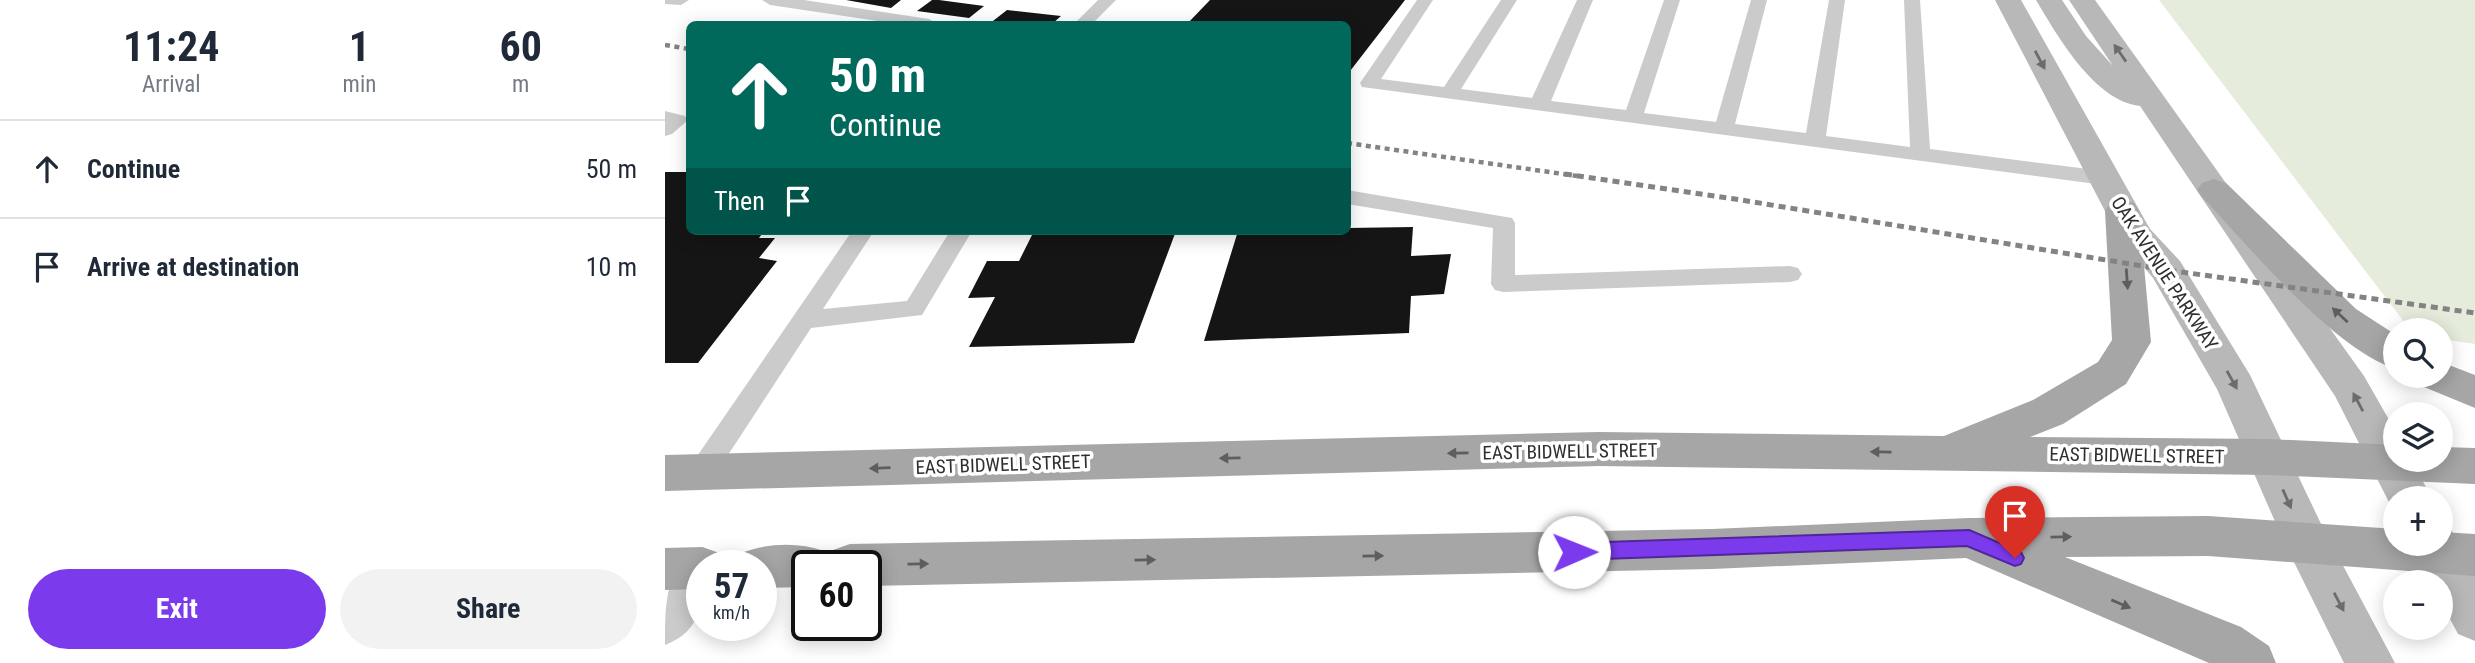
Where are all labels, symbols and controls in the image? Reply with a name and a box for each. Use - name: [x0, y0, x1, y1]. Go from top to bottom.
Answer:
- text: 11:24: [123, 22, 219, 71]
- text: 1: [349, 22, 370, 71]
- text: 60: [499, 22, 542, 71]
- one-way arrow: [2113, 44, 2127, 62]
- text: 50 m: [829, 47, 926, 104]
- icon: ahead: [714, 49, 805, 140]
- one-way arrow: [2035, 50, 2046, 70]
- text: Arrival: [142, 71, 201, 98]
- text: min: [343, 71, 376, 98]
- text: m: [512, 71, 529, 98]
- text: Continue: [829, 106, 941, 144]
- icon: ahead: [28, 150, 66, 188]
- text: Continue: [87, 154, 180, 184]
- text: 50 m: [586, 154, 637, 184]
- icon: arrive: [779, 182, 817, 220]
- text: Then: [714, 186, 765, 216]
- street label: OAK AVENUE PARKWAY: [2106, 192, 2223, 354]
- icon: arrive: [28, 248, 66, 286]
- text: Arrive at destination: [87, 252, 299, 282]
- text: 10 m: [586, 252, 637, 282]
- one-way arrow: [2122, 268, 2133, 290]
- one-way arrow: [2331, 307, 2349, 323]
- map controls: [2383, 318, 2453, 640]
- button: search: [2383, 318, 2453, 388]
- one-way arrow: [2226, 371, 2238, 390]
- one-way arrow: [2352, 393, 2364, 412]
- button: layers: [2383, 402, 2453, 472]
- street label: EAST BIDWELL STREET: [1482, 438, 1658, 465]
- street label: EAST BIDWELL STREET: [2049, 442, 2225, 469]
- one-way arrow: [1870, 446, 1892, 458]
- one-way arrow: [1446, 447, 1468, 459]
- street label: EAST BIDWELL STREET: [915, 450, 1091, 479]
- one-way arrow: [1219, 453, 1241, 464]
- one-way arrow: [869, 462, 891, 473]
- pin: [1985, 486, 2045, 558]
- button: +: [2383, 486, 2453, 556]
- one-way arrow: [2281, 489, 2293, 509]
- icon: arrive: [1996, 497, 2034, 535]
- position arrow: [1537, 515, 1611, 589]
- one-way arrow: [2051, 531, 2073, 543]
- speed limit sign: 60: [791, 550, 882, 641]
- one-way arrow: [1362, 550, 1384, 562]
- one-way arrow: [1135, 554, 1157, 566]
- one-way arrow: [907, 558, 929, 570]
- text: 57: [714, 566, 749, 607]
- button: Exit: [28, 569, 326, 649]
- button: Share: [340, 569, 637, 649]
- button: −: [2383, 570, 2453, 640]
- one-way arrow: [2333, 592, 2344, 612]
- one-way arrow: [2111, 598, 2131, 610]
- text: km/h: [713, 602, 750, 623]

